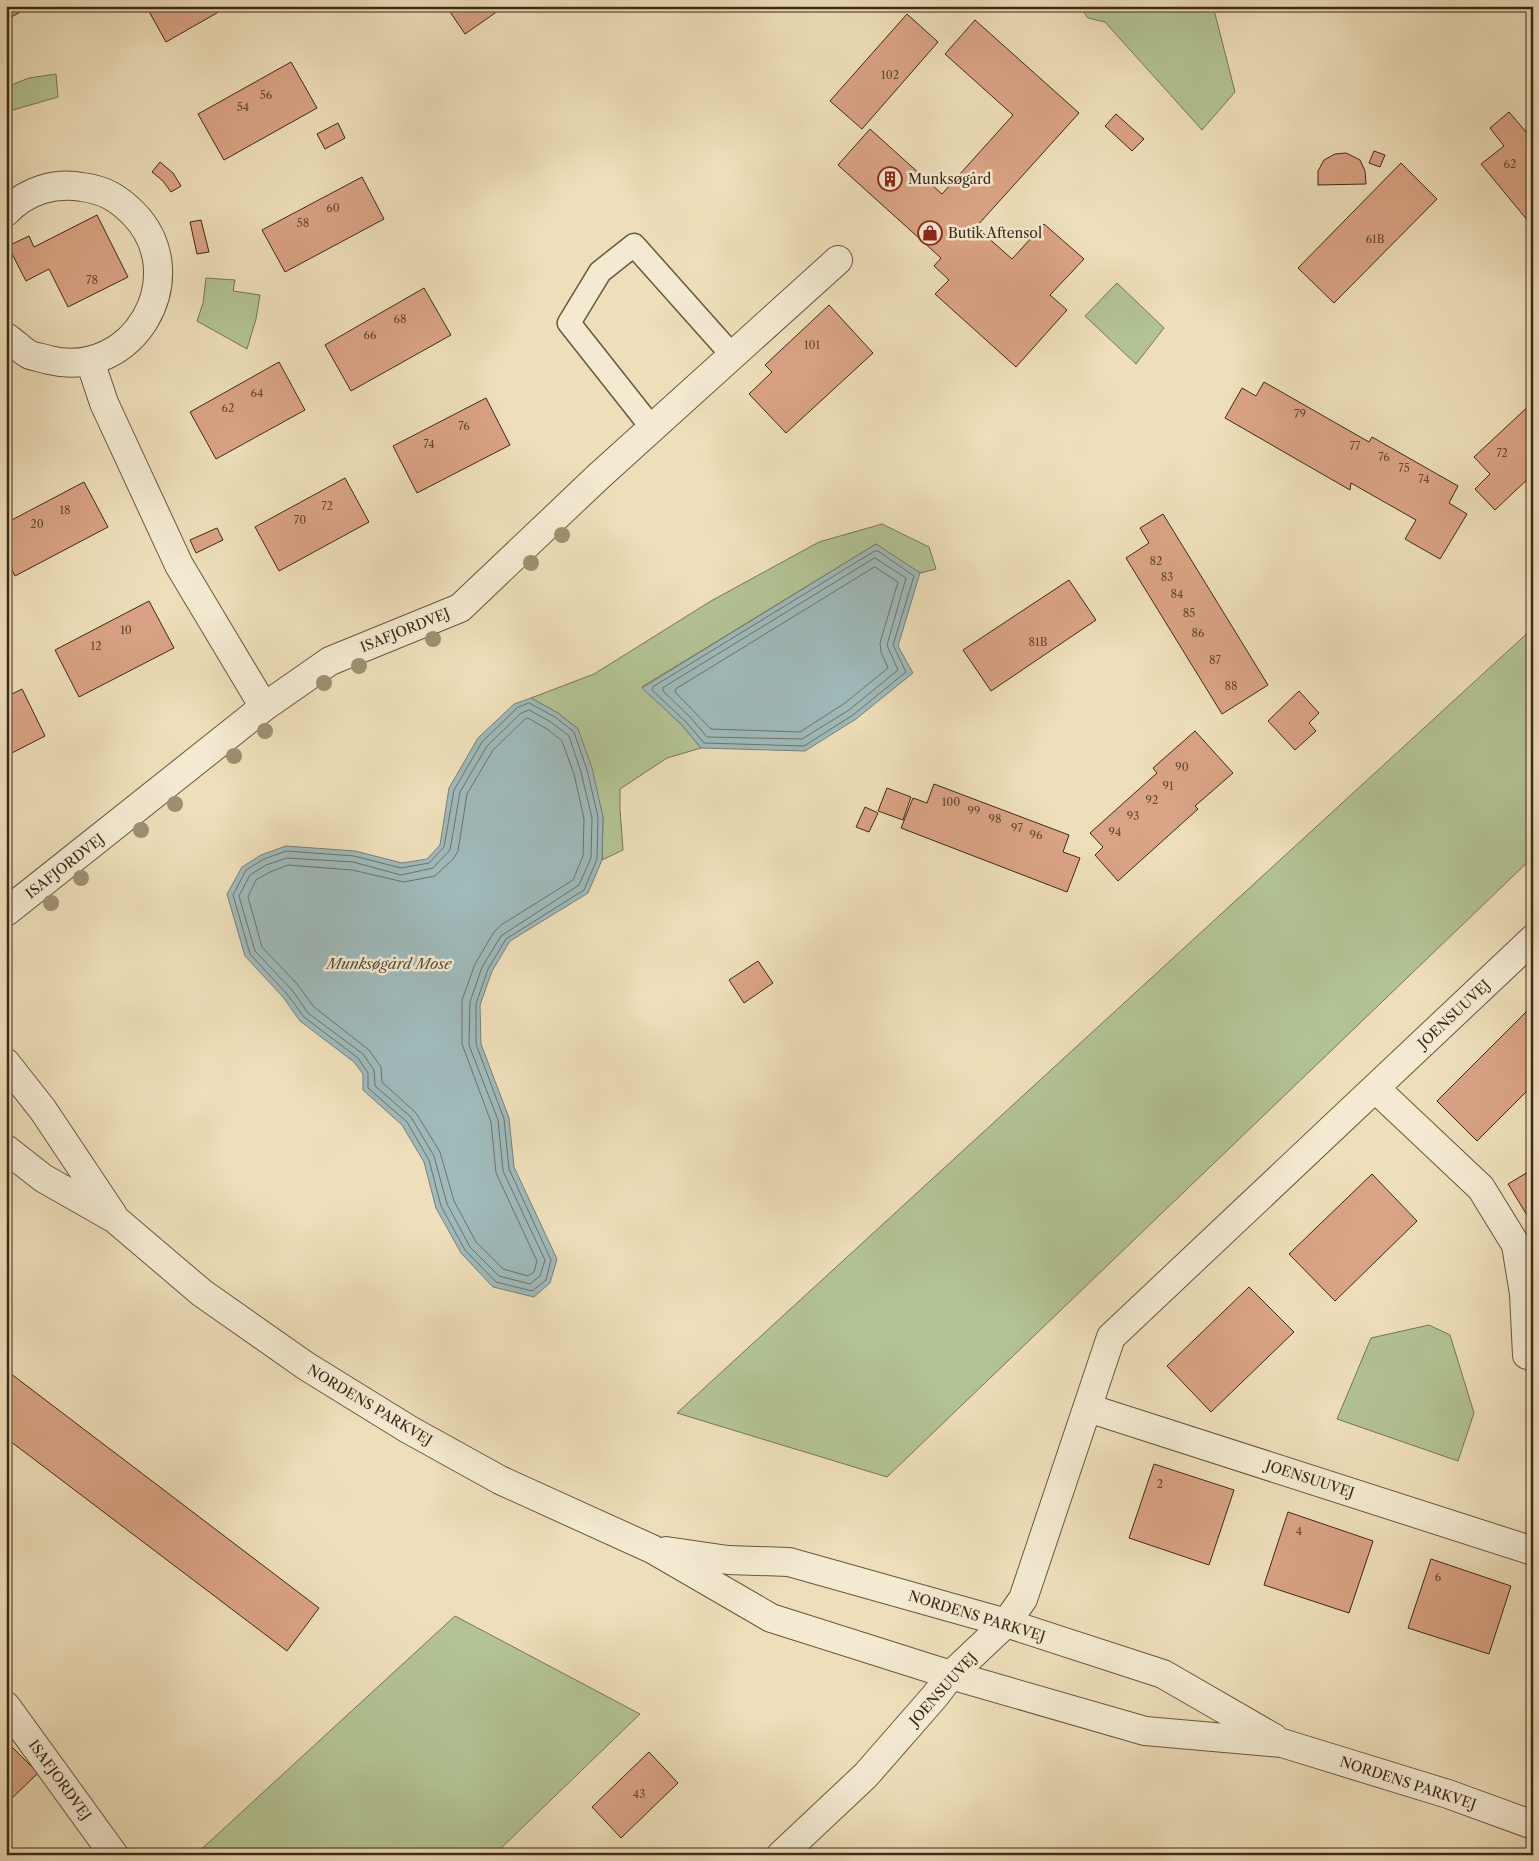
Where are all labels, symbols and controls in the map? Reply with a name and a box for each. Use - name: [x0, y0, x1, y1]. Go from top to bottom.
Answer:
- house number: 102: [881, 68, 899, 82]
- house number: 56: [260, 88, 273, 102]
- house number: 54: [237, 100, 249, 114]
- house number: 62: [1504, 157, 1516, 171]
- building icon: Munksøgård: [877, 166, 903, 192]
- place label: Munksøgård: [908, 170, 992, 188]
- house number: 60: [326, 201, 340, 215]
- house number: 58: [297, 216, 309, 230]
- shop icon: Butik Aftensol: [917, 220, 943, 246]
- place label: Butik Aftensol: [948, 224, 1042, 242]
- house number: 61B: [1366, 232, 1385, 246]
- house number: 78: [86, 273, 98, 287]
- house number: 68: [394, 312, 406, 326]
- house number: 66: [364, 328, 377, 342]
- house number: 101: [804, 338, 820, 352]
- house number: 64: [251, 386, 263, 400]
- house number: 62: [222, 401, 234, 415]
- house number: 79: [1294, 407, 1306, 421]
- house number: 76: [458, 419, 470, 433]
- house number: 74: [423, 437, 435, 451]
- house number: 77: [1350, 439, 1361, 453]
- house number: 72: [1496, 446, 1508, 460]
- house number: 76: [1378, 450, 1390, 464]
- house number: 75: [1398, 461, 1410, 475]
- house number: 74: [1418, 472, 1430, 486]
- house number: 72: [321, 499, 333, 513]
- house number: 18: [59, 503, 71, 517]
- house number: 70: [294, 513, 306, 527]
- house number: 20: [30, 517, 44, 531]
- house number: 82: [1150, 554, 1162, 568]
- house number: 83: [1161, 570, 1173, 584]
- house number: 84: [1171, 587, 1183, 601]
- street label: ISAFJORDVEJ: [357, 604, 453, 656]
- house number: 85: [1183, 606, 1195, 620]
- house number: 10: [120, 623, 132, 637]
- house number: 86: [1192, 626, 1205, 640]
- house number: 81B: [1029, 635, 1048, 649]
- house number: 12: [91, 639, 101, 653]
- house number: 87: [1209, 653, 1222, 667]
- house number: 88: [1224, 679, 1238, 693]
- house number: 90: [1175, 760, 1189, 774]
- house number: 91: [1162, 779, 1174, 793]
- house number: 92: [1146, 793, 1158, 807]
- house number: 100: [942, 795, 960, 809]
- house number: 99: [968, 804, 980, 818]
- house number: 93: [1127, 809, 1139, 823]
- house number: 98: [989, 812, 1001, 826]
- house number: 97: [1011, 821, 1024, 835]
- house number: 94: [1109, 825, 1121, 839]
- house number: 96: [1030, 828, 1043, 842]
- street label: ISAFJORDVEJ: [22, 830, 108, 902]
- water label: Munksøgård Mose: [325, 954, 452, 973]
- street label: JOENSUUVEJ: [1413, 976, 1494, 1054]
- street label: NORDENS PARKVEJ: [304, 1361, 436, 1449]
- street label: JOENSUUVEJ: [1261, 1456, 1357, 1502]
- house number: 2: [1157, 1477, 1163, 1491]
- house number: 4: [1296, 1524, 1302, 1538]
- house number: 6: [1435, 1570, 1442, 1584]
- street label: NORDENS PARKVEJ: [906, 1587, 1048, 1645]
- street label: JOENSUUVEJ: [904, 1649, 981, 1731]
- street label: ISAFJORDVEJ: [25, 1736, 95, 1824]
- street label: NORDENS PARKVEJ: [1337, 1752, 1479, 1814]
- house number: 43: [633, 1787, 645, 1801]

